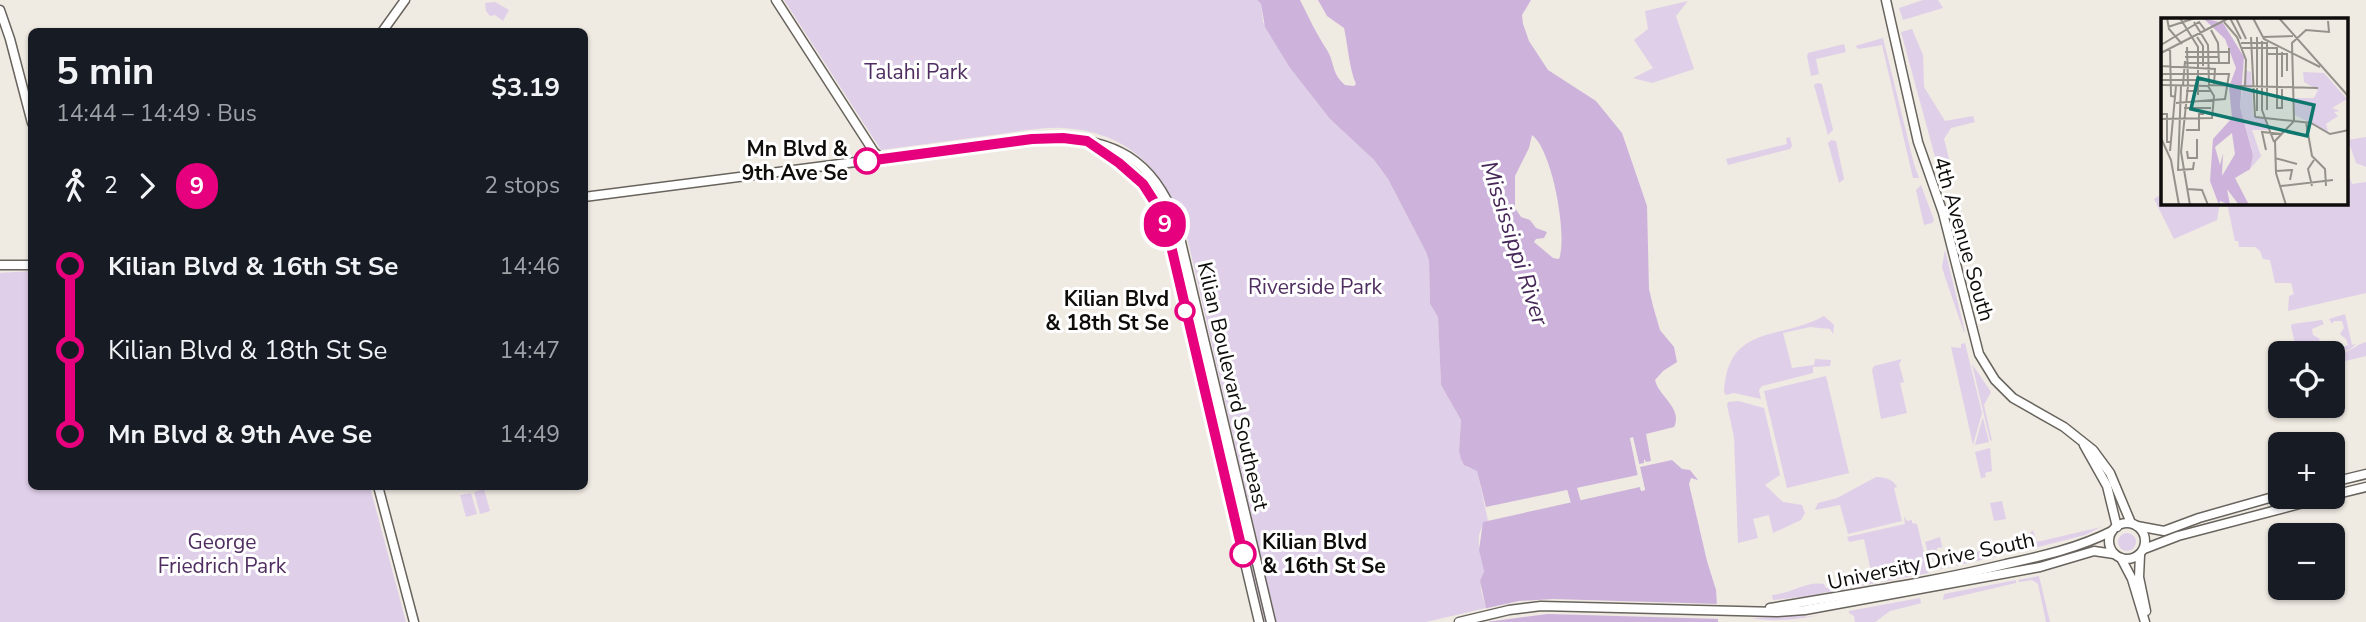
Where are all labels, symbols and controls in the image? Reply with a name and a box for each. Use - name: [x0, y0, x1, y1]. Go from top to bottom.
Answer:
- inset map: [2161, 18, 2348, 205]
- text: 5 min: [56, 46, 154, 97]
- park label: Talahi Park: [864, 58, 968, 86]
- text: $3.19: [491, 70, 560, 105]
- text: 14:44 – 14:49 · Bus: [56, 98, 257, 129]
- place label: Mn Blvd & 9th Ave Se: [742, 135, 849, 187]
- marker: Mn Blvd & 9th Ave Se: [854, 148, 880, 174]
- street label: 4th Avenue South: [1927, 154, 2001, 324]
- water label: Mississippi River: [1473, 157, 1556, 330]
- icon: walk: [56, 167, 94, 205]
- icon: forward: [128, 167, 166, 205]
- text: 2: [104, 170, 118, 201]
- text: 9: [190, 170, 204, 202]
- text: 2 stops: [484, 170, 560, 201]
- line badge: 9: [1142, 201, 1188, 247]
- text: 9: [1158, 208, 1172, 240]
- text: Kilian Blvd & 16th St Se: [108, 249, 398, 284]
- text: 14:46: [500, 251, 560, 282]
- street label: Kilian Boulevard Southeast: [1191, 259, 1275, 514]
- park label: Riverside Park: [1248, 273, 1382, 301]
- place label: Kilian Blvd & 18th St Se: [1045, 285, 1169, 337]
- marker: Kilian Blvd & 18th St Se: [1175, 301, 1195, 321]
- text: Kilian Blvd & 18th St Se: [108, 333, 387, 368]
- text: 14:47: [500, 335, 560, 366]
- map controls: [2268, 341, 2345, 600]
- button: locate: [2268, 341, 2345, 418]
- text: Mn Blvd & 9th Ave Se: [108, 417, 372, 452]
- text: 14:49: [500, 419, 560, 450]
- button: +: [2268, 432, 2345, 509]
- button: −: [2268, 523, 2345, 600]
- street label: University Drive South: [1825, 525, 2037, 597]
- park label: George Friedrich Park: [158, 528, 287, 580]
- place label: Kilian Blvd & 16th St Se: [1262, 528, 1386, 580]
- marker: Kilian Blvd & 16th St Se: [1230, 541, 1256, 567]

